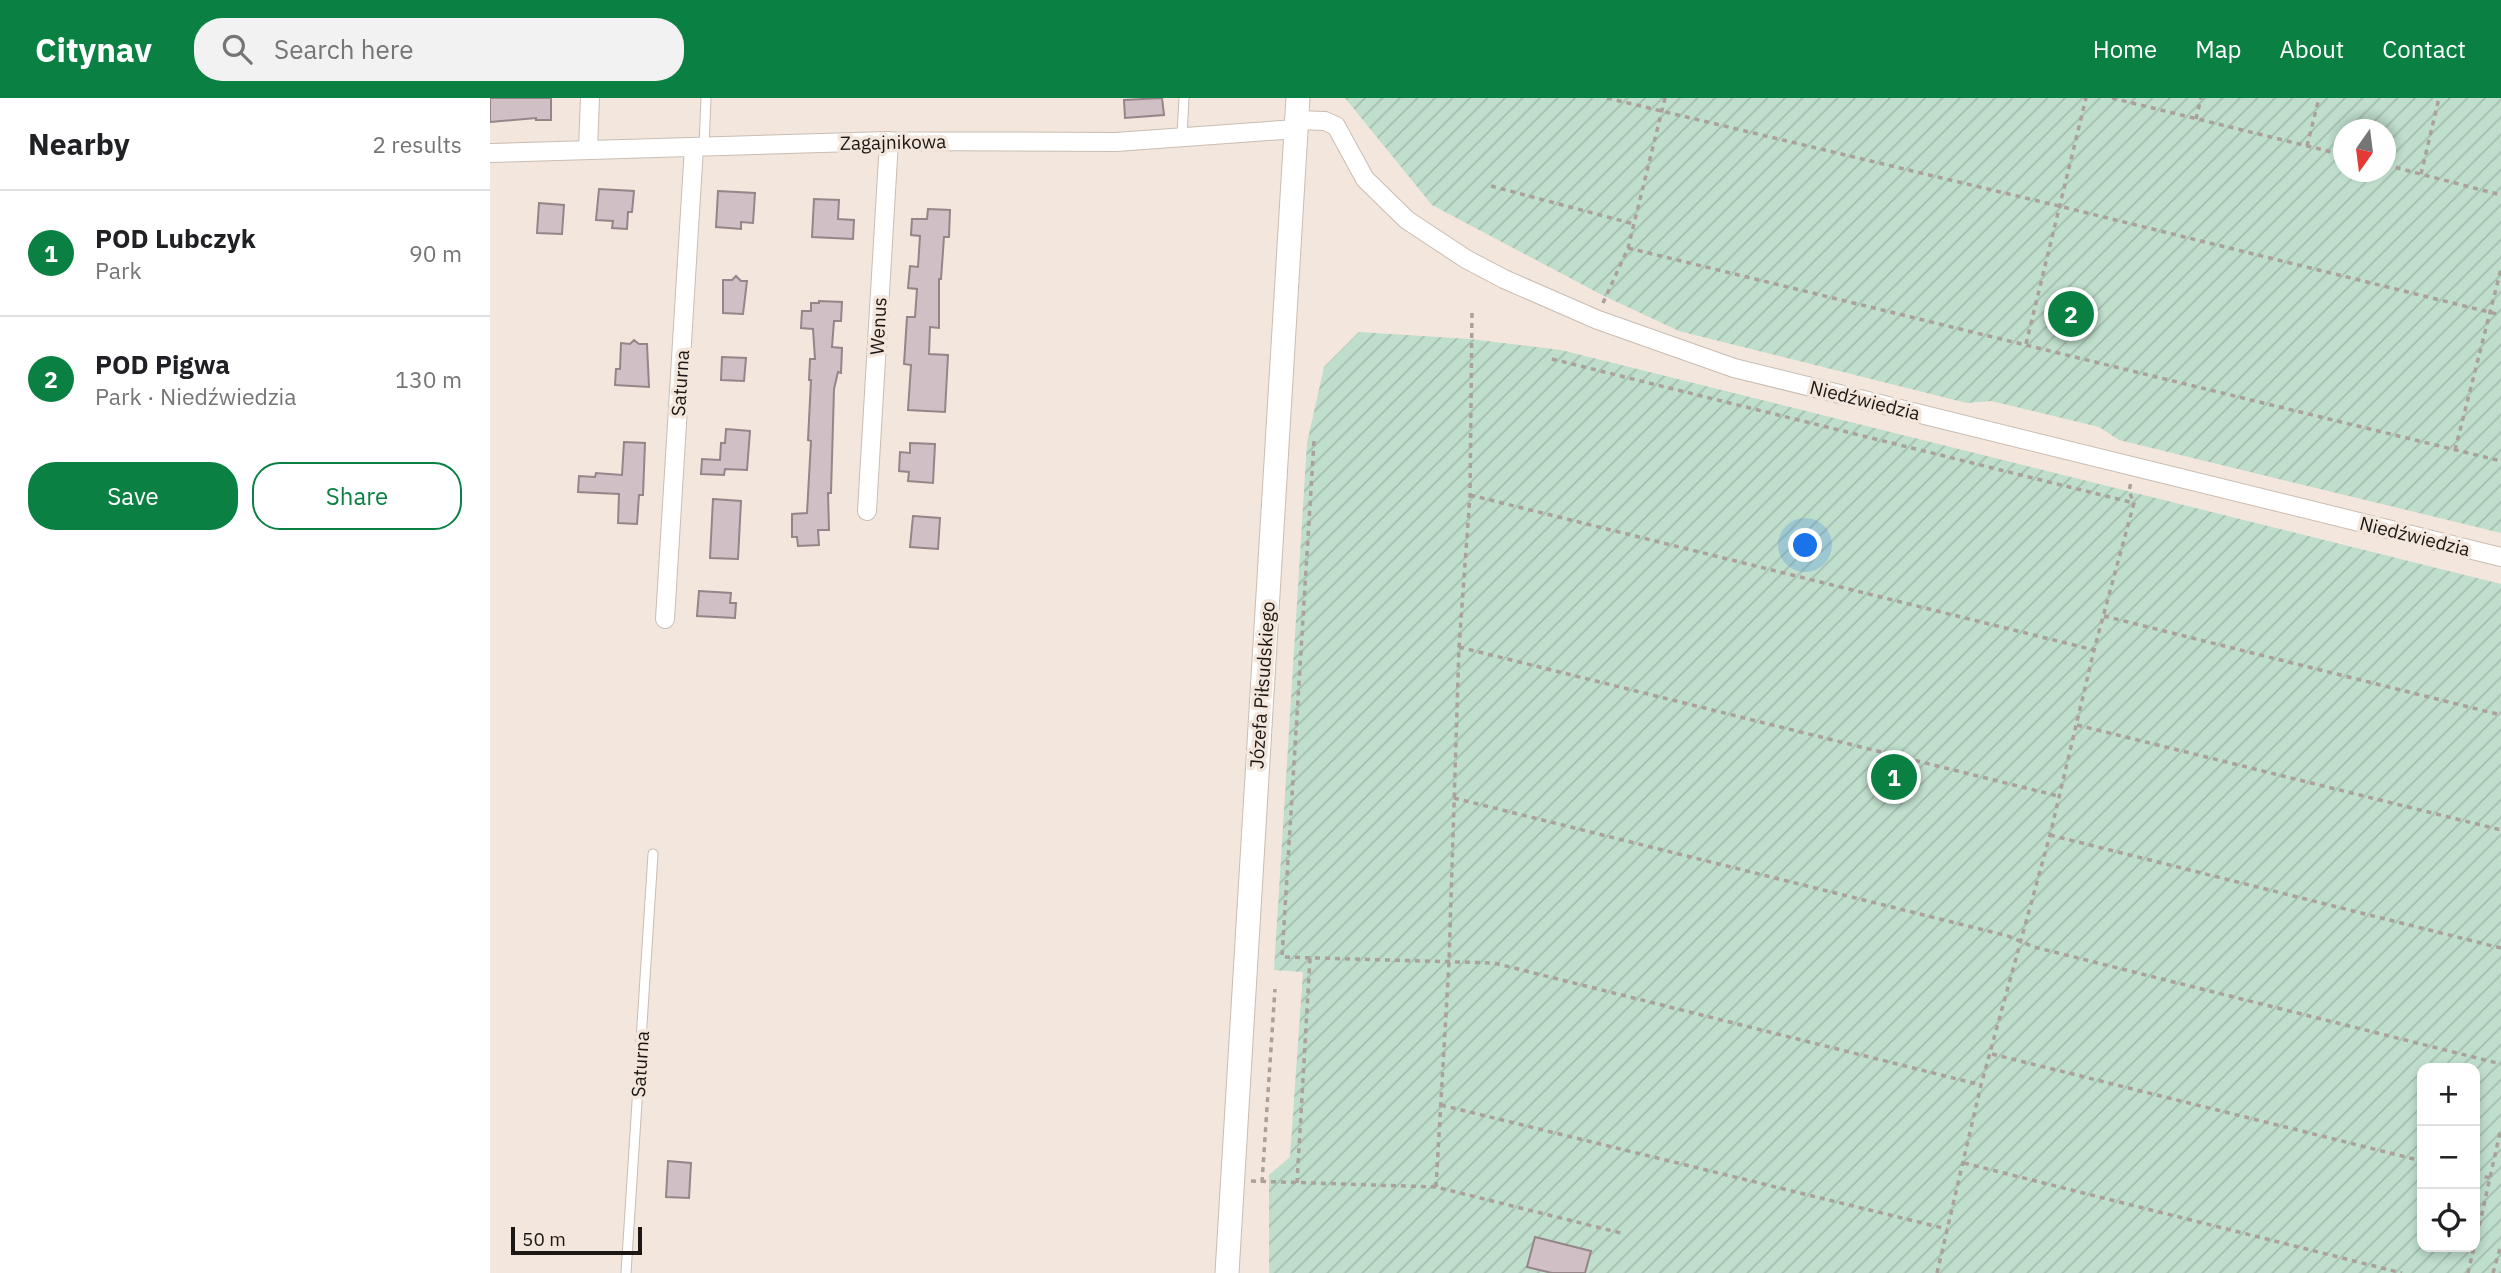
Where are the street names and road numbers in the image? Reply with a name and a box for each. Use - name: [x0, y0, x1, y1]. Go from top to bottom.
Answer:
- street label: Zagajnikowa: [840, 129, 946, 155]
- street label: Wenus: [865, 296, 891, 356]
- street label: Saturna: [666, 349, 694, 417]
- street label: Niedźwiedzia: [1807, 375, 1923, 425]
- street label: Niedźwiedzia: [2357, 511, 2473, 561]
- street label: Józefa Piłsudskiego: [1244, 601, 1280, 769]
- street label: Saturna: [626, 1030, 654, 1098]

